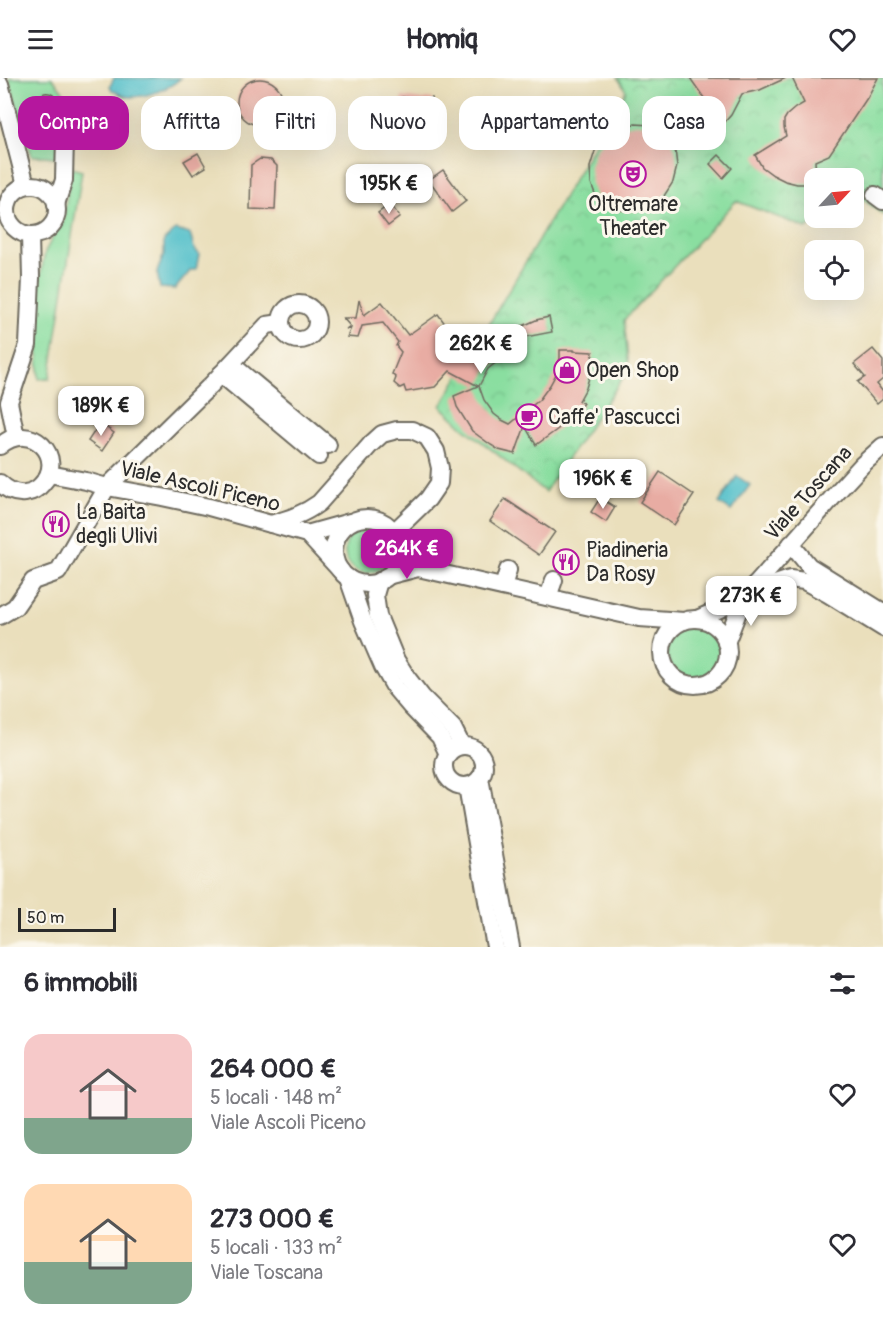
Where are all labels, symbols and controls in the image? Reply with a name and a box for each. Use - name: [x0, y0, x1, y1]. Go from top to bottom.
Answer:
- icon: menu: [24, 23, 57, 56]
- text: Homiq: [405, 23, 478, 56]
- icon: heart: [826, 23, 859, 56]
- chip: Compra: [18, 96, 129, 150]
- chip: Affitta: [141, 96, 241, 150]
- chip: Filtri: [253, 96, 336, 150]
- chip: Nuovo: [348, 96, 447, 150]
- chip: Appartamento: [459, 96, 630, 150]
- chip: Casa: [642, 96, 726, 150]
- theatre icon: Oltremare Theater: [618, 159, 648, 189]
- pin: 195K €: [340, 164, 438, 215]
- north arrow: [804, 168, 864, 228]
- map controls: [804, 168, 864, 300]
- text: 195K €: [360, 171, 418, 196]
- place label: Oltremare Theater: [588, 191, 679, 242]
- button: locate: [804, 240, 864, 300]
- pin: 262K €: [432, 324, 530, 375]
- text: 262K €: [449, 331, 513, 356]
- shop icon: Open Shop: [552, 355, 582, 385]
- place label: Open Shop: [586, 357, 679, 384]
- pin: 189K €: [52, 386, 150, 437]
- text: 189K €: [72, 393, 130, 418]
- cafe icon: Caffe' Pascucci: [514, 402, 544, 432]
- place label: Caffe' Pascucci: [548, 404, 680, 431]
- street label: Viale Toscana: [759, 440, 858, 547]
- street label: Viale Ascoli Piceno: [117, 455, 283, 518]
- pin: 196K €: [554, 459, 652, 510]
- text: 196K €: [573, 466, 633, 491]
- place label: La Baita degli Ulivi: [76, 499, 157, 550]
- restaurant icon: La Baita degli Ulivi: [41, 509, 71, 539]
- pin: 264K €: [358, 529, 456, 580]
- text: 264K €: [375, 536, 439, 561]
- place label: Piadineria Da Rosy: [586, 537, 668, 588]
- restaurant icon: Piadineria Da Rosy: [551, 547, 581, 577]
- pin: 273K €: [702, 576, 800, 627]
- text: 273K €: [720, 583, 782, 608]
- scale bar: [18, 905, 116, 932]
- text: 50 m: [27, 908, 64, 928]
- text: 6 immobili: [24, 967, 137, 999]
- icon: filters: [826, 967, 859, 1000]
- text: 264 000 €: [210, 1053, 336, 1085]
- icon: home: [72, 1058, 144, 1130]
- icon: heart: [826, 1078, 859, 1111]
- text: 5 locali · 148 m²: [210, 1085, 342, 1110]
- text: Viale Ascoli Piceno: [210, 1110, 366, 1135]
- text: 273 000 €: [210, 1203, 335, 1235]
- icon: home: [72, 1208, 144, 1280]
- icon: heart: [826, 1228, 859, 1261]
- text: 5 locali · 133 m²: [210, 1235, 343, 1260]
- text: Viale Toscana: [210, 1260, 323, 1285]

